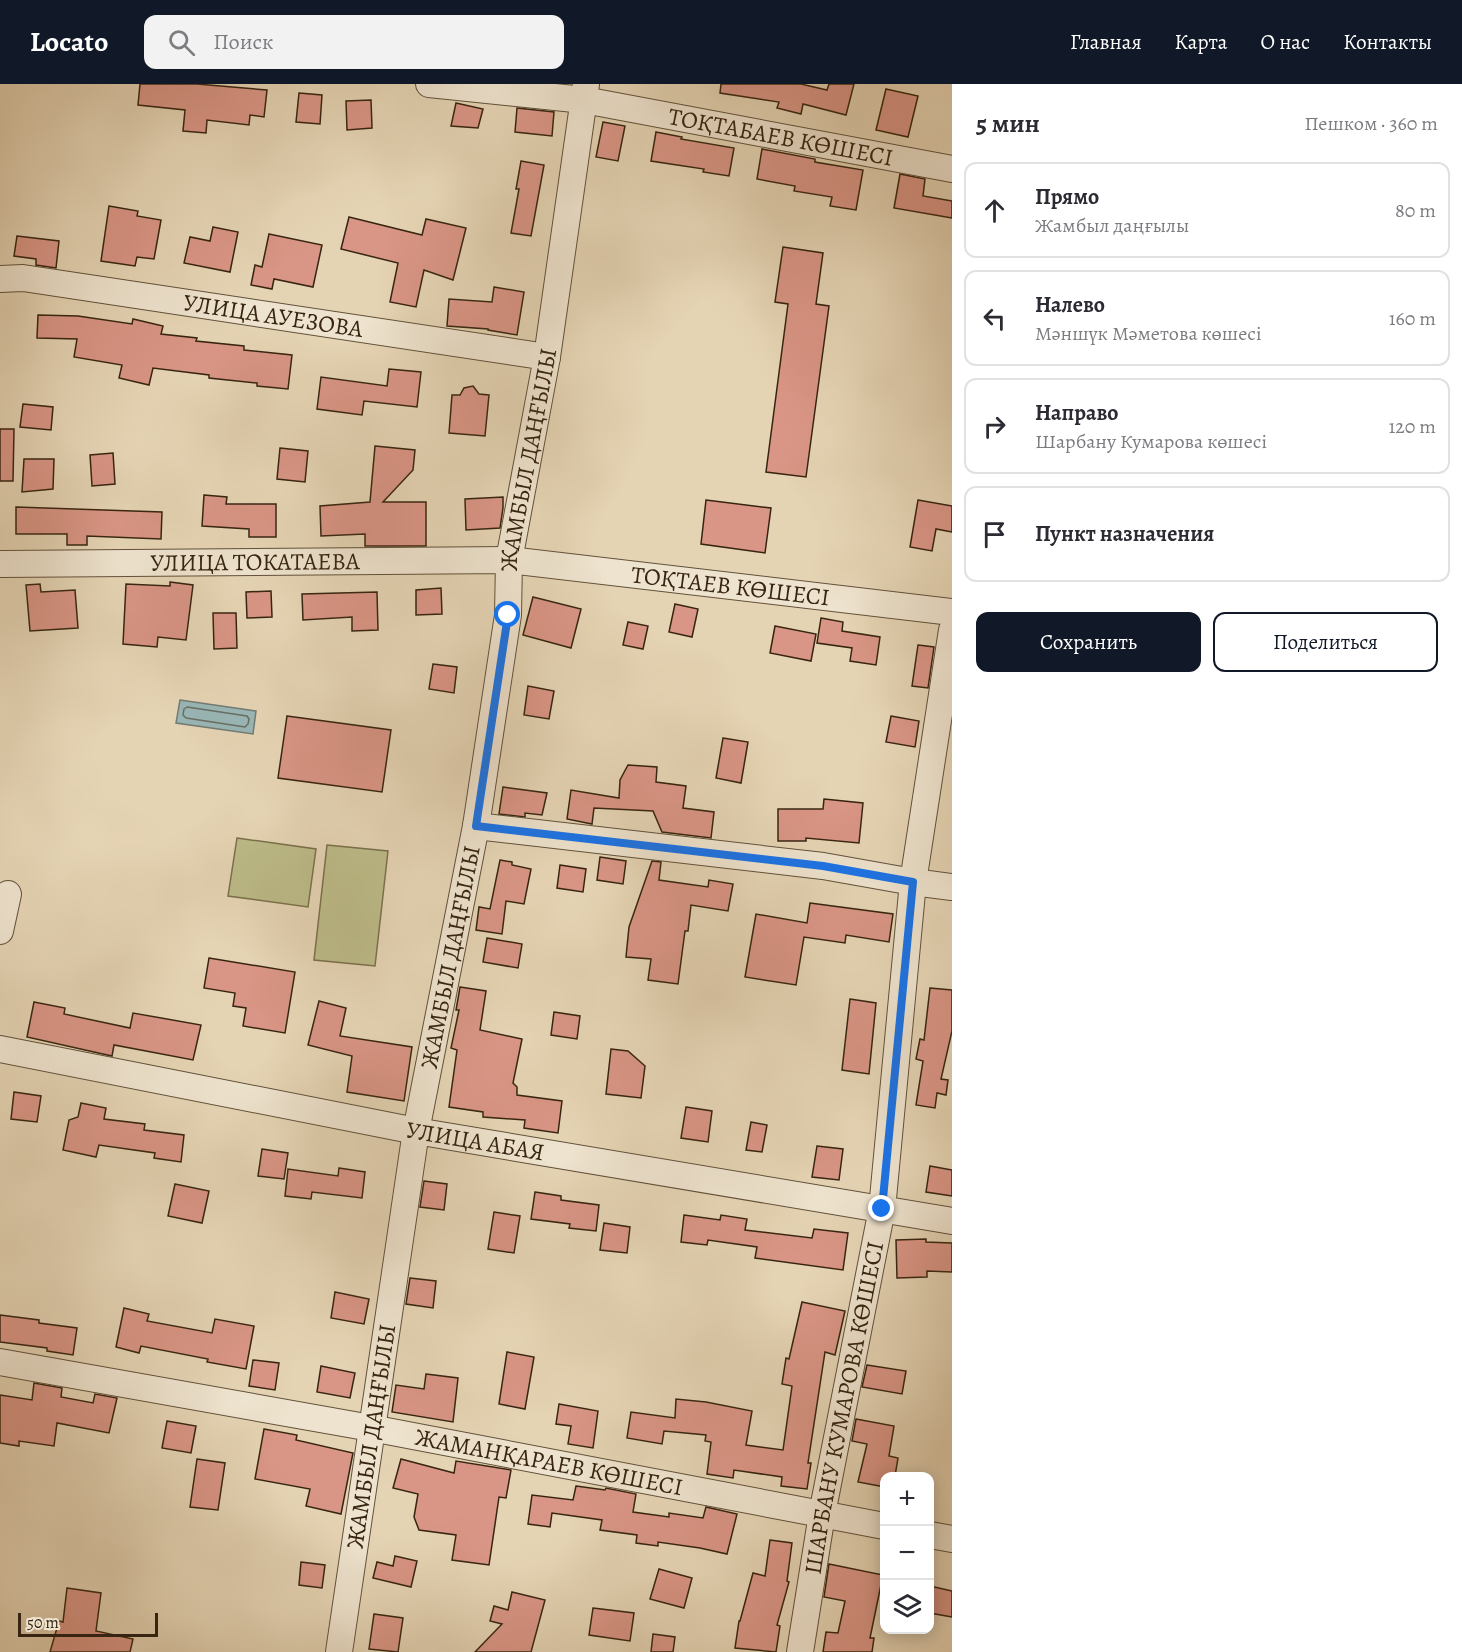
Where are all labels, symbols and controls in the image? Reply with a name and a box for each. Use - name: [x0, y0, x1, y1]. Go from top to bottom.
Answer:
- search box: [144, 15, 564, 69]
- text: Locato: [30, 23, 108, 61]
- icon: search: [165, 26, 198, 59]
- text: Поиск: [213, 27, 274, 57]
- text: Главная: [1070, 28, 1142, 56]
- text: Карта: [1175, 28, 1227, 56]
- text: О нас: [1260, 28, 1310, 56]
- text: Контакты: [1343, 28, 1432, 56]
- street label: ТОҚТАБАЕВ КӨШЕСІ: [666, 100, 896, 174]
- text: 5 мин: [976, 106, 1040, 141]
- text: Пешком · 360 m: [1305, 110, 1438, 137]
- text: Прямо: [1035, 182, 1099, 212]
- icon: ahead: [978, 194, 1011, 227]
- text: 80 m: [1395, 197, 1436, 224]
- text: Жамбыл даңғылы: [1035, 212, 1189, 239]
- street label: УЛИЦА АУЕЗОВА: [181, 286, 366, 345]
- text: Налево: [1035, 290, 1105, 320]
- icon: left: [978, 302, 1011, 335]
- text: 160 m: [1389, 305, 1436, 332]
- text: Мәншүк Мәметова көшесі: [1035, 320, 1262, 347]
- street label: ЖАМБЫЛ ДАҢҒЫЛЫ: [493, 345, 564, 572]
- text: Направо: [1035, 398, 1118, 428]
- icon: right: [978, 410, 1011, 443]
- text: 120 m: [1388, 413, 1436, 440]
- text: Шарбану Кумарова көшесі: [1035, 428, 1267, 455]
- icon: arrive: [978, 518, 1011, 551]
- text: Пункт назначения: [1035, 519, 1214, 549]
- street label: УЛИЦА ТОКАТАЕВА: [150, 545, 361, 579]
- street label: ТОҚТАЕВ КӨШЕСІ: [630, 558, 831, 614]
- route start: [494, 601, 520, 627]
- button: Сохранить: [976, 612, 1201, 672]
- button: Поделиться: [1213, 612, 1438, 672]
- street label: ЖАМБЫЛ ДАҢҒЫЛЫ: [413, 843, 488, 1071]
- street label: УЛИЦА АБАЯ: [403, 1113, 547, 1168]
- route end: [868, 1195, 894, 1221]
- street label: ШАРБАНУ КУМАРОВА КӨШЕСІ: [797, 1239, 891, 1577]
- street label: ЖАМБЫЛ ДАҢҒЫЛЫ: [338, 1322, 403, 1551]
- street label: ЖАМАНҚАРАЕВ КӨШЕСІ: [413, 1421, 685, 1503]
- map controls: [880, 1472, 934, 1634]
- button: +: [880, 1472, 934, 1526]
- button: −: [880, 1526, 934, 1580]
- button: layers: [880, 1580, 934, 1634]
- scale bar: [18, 1610, 158, 1638]
- text: 50 m: [27, 1612, 59, 1634]

